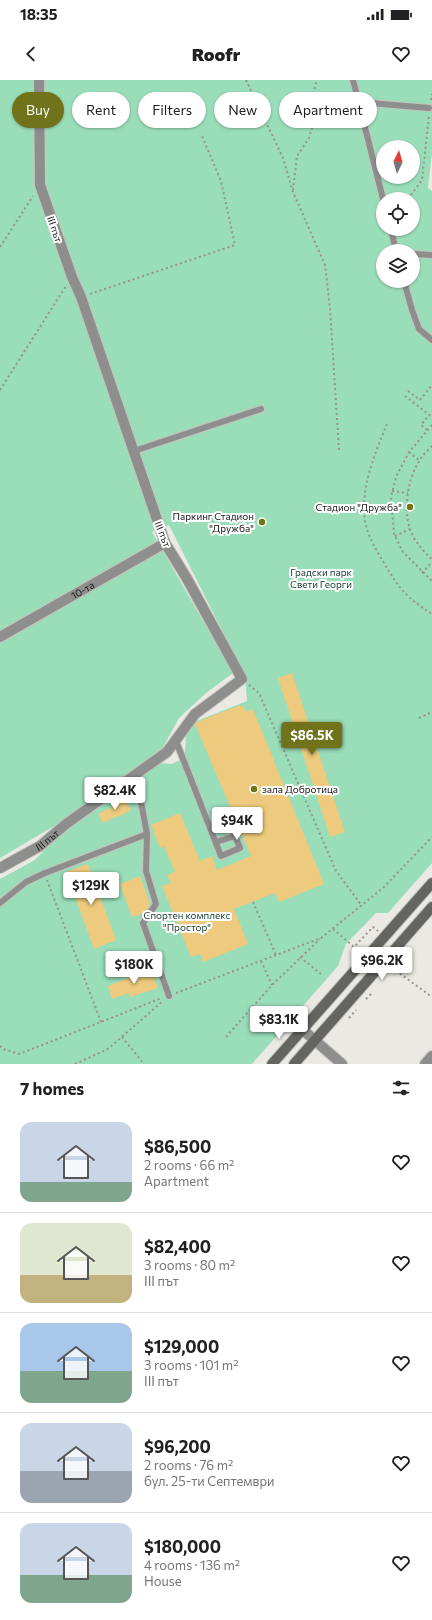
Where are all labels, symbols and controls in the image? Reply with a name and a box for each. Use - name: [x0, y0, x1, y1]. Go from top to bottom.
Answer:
- text: 18:35: [20, 5, 58, 23]
- icon: back: [20, 43, 42, 65]
- text: Roofr: [192, 43, 240, 65]
- icon: heart: [390, 43, 412, 65]
- chip: Buy: [12, 92, 64, 128]
- chip: Rent: [72, 92, 130, 128]
- chip: Filters: [138, 92, 206, 128]
- chip: New: [214, 92, 271, 128]
- chip: Apartment: [279, 92, 377, 128]
- north arrow: [376, 140, 420, 184]
- map controls: [376, 140, 420, 288]
- button: locate: [376, 192, 420, 236]
- street label: ІІІ път: [45, 214, 65, 244]
- button: layers: [376, 244, 420, 288]
- place label: Стадион "Дружба": [315, 501, 402, 513]
- marker: Стадион "Дружба": [405, 502, 415, 512]
- place label: Паркинг Стадион "Дружба": [173, 510, 254, 534]
- marker: Паркинг Стадион "Дружба": [257, 517, 267, 527]
- street label: ІІІ път: [152, 519, 174, 549]
- park label: Градски парк Свети Георги: [290, 566, 353, 590]
- street label: 10-та: [69, 579, 96, 601]
- pin: $86.5K: [279, 722, 345, 756]
- text: $86.5K: [290, 727, 334, 743]
- pin: $82.4K: [82, 777, 148, 811]
- text: $82.4K: [93, 782, 137, 798]
- place label: зала Добротица: [262, 783, 338, 795]
- marker: зала Добротица: [249, 784, 259, 794]
- pin: $94K: [213, 807, 261, 841]
- text: $94K: [221, 812, 253, 828]
- street label: ІІІ път: [34, 827, 61, 853]
- pin: $129K: [63, 872, 119, 906]
- text: $129K: [72, 877, 110, 893]
- park label: Спортен комплекс "Простор": [144, 909, 230, 933]
- pin: $96.2K: [349, 947, 415, 981]
- pin: $180K: [106, 951, 162, 985]
- text: $96.2K: [360, 952, 404, 968]
- text: $180K: [114, 956, 154, 972]
- pin: $83.1K: [246, 1006, 312, 1040]
- text: $83.1K: [259, 1011, 299, 1027]
- icon: filters: [390, 1077, 412, 1099]
- text: 7 homes: [20, 1078, 84, 1099]
- text: $86,500: [144, 1136, 211, 1157]
- icon: home: [52, 1138, 100, 1186]
- icon: heart: [390, 1151, 412, 1173]
- text: 2 rooms · 66 m²: [144, 1157, 234, 1173]
- text: Apartment: [144, 1173, 209, 1189]
- text: $82,400: [144, 1236, 211, 1257]
- icon: home: [52, 1239, 100, 1287]
- icon: heart: [390, 1252, 412, 1274]
- text: 3 rooms · 80 m²: [144, 1257, 235, 1273]
- text: ІІІ път: [144, 1273, 179, 1289]
- text: $129,000: [144, 1336, 219, 1357]
- icon: home: [52, 1339, 100, 1387]
- icon: heart: [390, 1352, 412, 1374]
- text: 3 rooms · 101 m²: [144, 1357, 238, 1373]
- text: ІІІ път: [144, 1373, 179, 1389]
- text: $96,200: [144, 1436, 211, 1457]
- icon: home: [52, 1439, 100, 1487]
- icon: heart: [390, 1452, 412, 1474]
- text: 2 rooms · 76 m²: [144, 1457, 233, 1473]
- text: бул. 25-ти Септември: [144, 1473, 275, 1489]
- text: $180,000: [144, 1536, 221, 1557]
- icon: home: [52, 1539, 100, 1587]
- icon: heart: [390, 1552, 412, 1574]
- text: 4 rooms · 136 m²: [144, 1557, 240, 1573]
- text: House: [144, 1573, 182, 1589]

